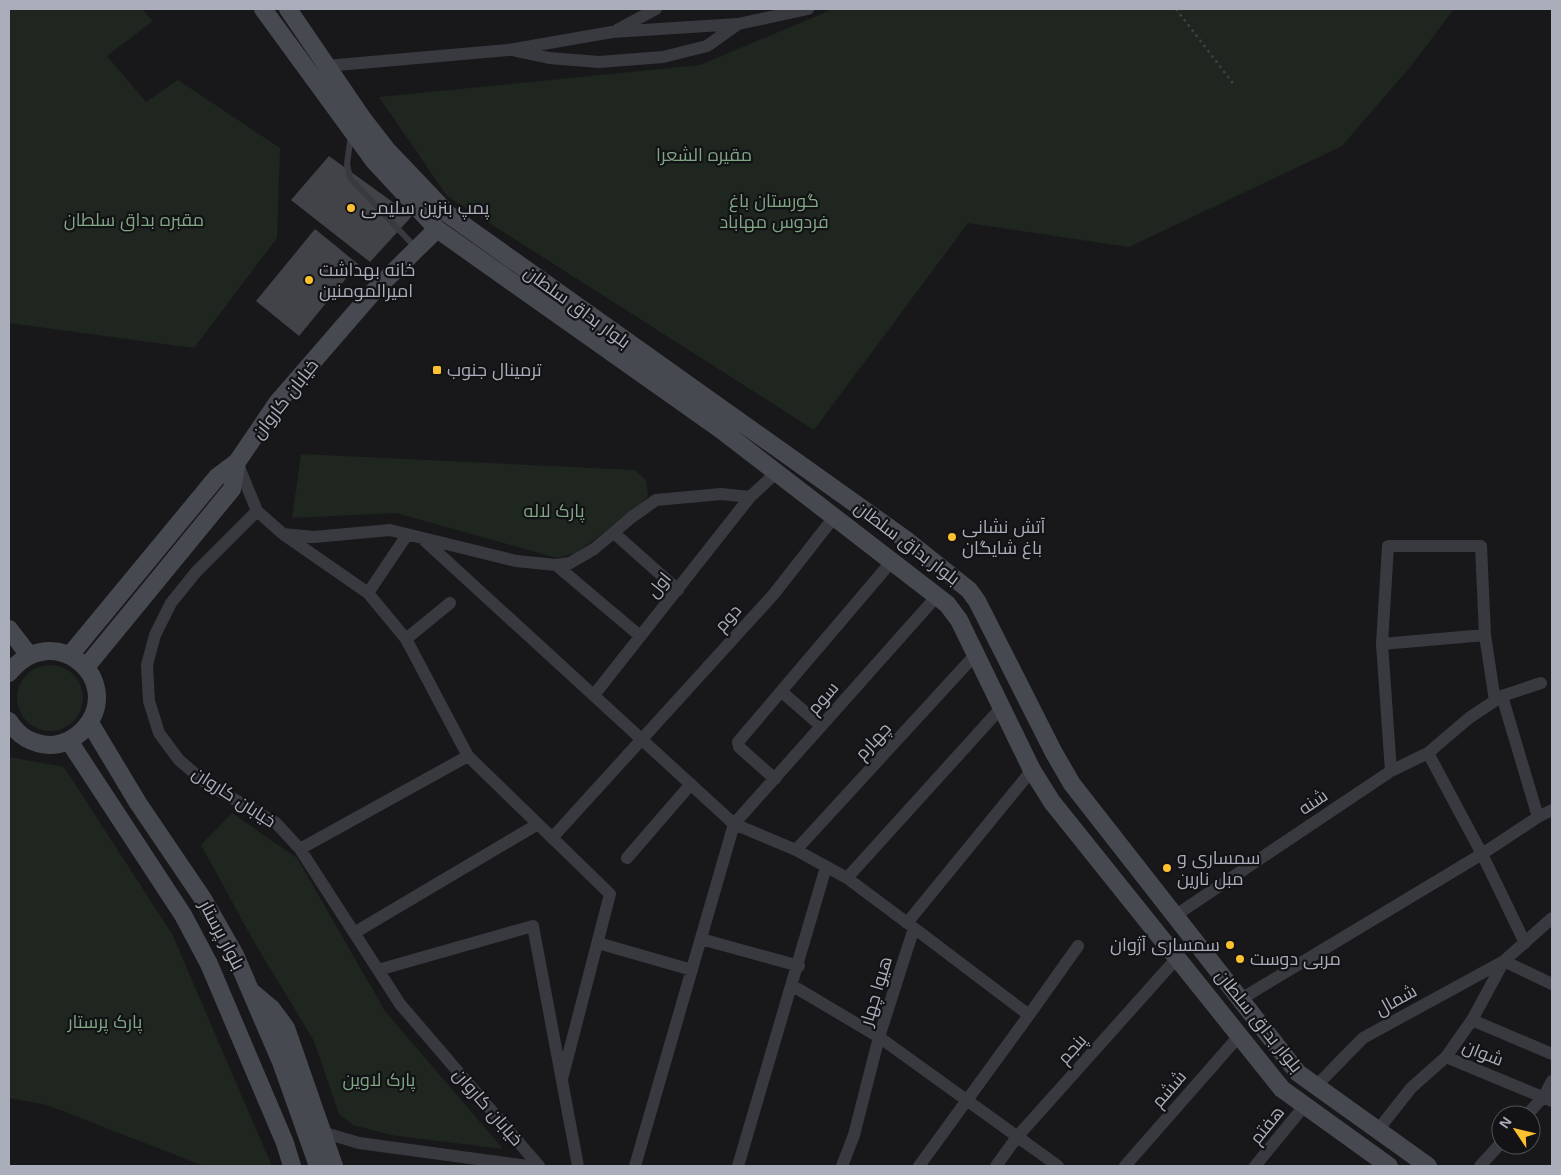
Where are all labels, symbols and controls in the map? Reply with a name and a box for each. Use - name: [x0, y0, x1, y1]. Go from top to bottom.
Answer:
- park label: مقیره الشعرا: [656, 145, 752, 166]
- park label: گورستان باغ فردوس مهاباد: [719, 191, 829, 233]
- place label: پمپ بنزین سلیمی: [361, 198, 490, 220]
- marker: پمپ بنزین سلیمی: [345, 202, 357, 214]
- park label: مقبره بداق سلطان: [64, 210, 204, 232]
- place label: خانه بهداشت امیرالمومنین: [319, 260, 415, 302]
- street label: بلوار بداق سلطان: [519, 262, 634, 354]
- marker: خانه بهداشت امیرالمومنین: [303, 274, 315, 286]
- street label: خیابان کاروان: [248, 355, 323, 443]
- place label: ترمینال جنوب: [447, 360, 542, 381]
- marker: ترمینال جنوب: [431, 364, 443, 376]
- street label: بلوار بداق سلطان: [849, 497, 963, 591]
- park label: پارک لاله: [524, 501, 585, 523]
- place label: آتش نشانی باغ شایگان: [962, 517, 1046, 560]
- marker: آتش نشانی باغ شایگان: [946, 531, 958, 543]
- street label: اول: [643, 568, 676, 602]
- street label: دوم: [711, 600, 747, 637]
- street label: سوم: [803, 678, 844, 720]
- street label: چهارم: [851, 718, 897, 765]
- street label: خیابان کاروان: [188, 763, 280, 832]
- street label: شنه: [1295, 785, 1331, 819]
- place label: سمساری و مبل نارین: [1177, 848, 1261, 890]
- marker: سمساری و مبل نارین: [1161, 862, 1173, 874]
- street label: بلوار پرستار: [193, 896, 249, 974]
- place label: سمساری آژوان: [1110, 935, 1220, 956]
- marker: سمساری آژوان: [1224, 939, 1236, 951]
- place label: مربی دوست: [1250, 949, 1341, 970]
- marker: مربی دوست: [1234, 953, 1246, 965]
- street label: هیوا چهار: [856, 954, 898, 1030]
- street label: بلوار بداق سلطان: [1210, 966, 1307, 1078]
- street label: شمال: [1372, 981, 1421, 1020]
- park label: پارک پرستار: [67, 1012, 142, 1034]
- street label: پنجم: [1054, 1030, 1092, 1069]
- street label: شوان: [1459, 1036, 1506, 1071]
- street label: خیابان کاروان: [448, 1064, 527, 1150]
- street label: ششم: [1148, 1067, 1192, 1113]
- park label: پارک لاوین: [343, 1070, 416, 1092]
- street label: هفتم: [1246, 1102, 1290, 1149]
- north arrow: [1491, 1105, 1541, 1155]
- text: N: [1496, 1114, 1515, 1131]

